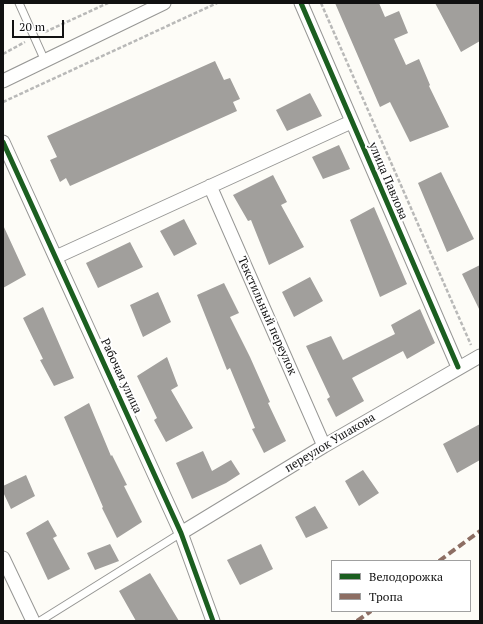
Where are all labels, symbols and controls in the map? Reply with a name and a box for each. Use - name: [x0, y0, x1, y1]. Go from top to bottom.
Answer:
- scale bar: [14, 12, 66, 38]
- text: 20 m: [19, 19, 45, 34]
- street label: улица Павлова: [365, 140, 411, 222]
- street label: Текстильный переулок: [234, 254, 300, 378]
- street label: Рабочая улица: [97, 336, 145, 416]
- street label: переулок Ушакова: [282, 410, 378, 476]
- legend: [331, 560, 471, 612]
- text: Велодорожка: [369, 569, 443, 584]
- text: Тропа: [369, 589, 403, 604]

